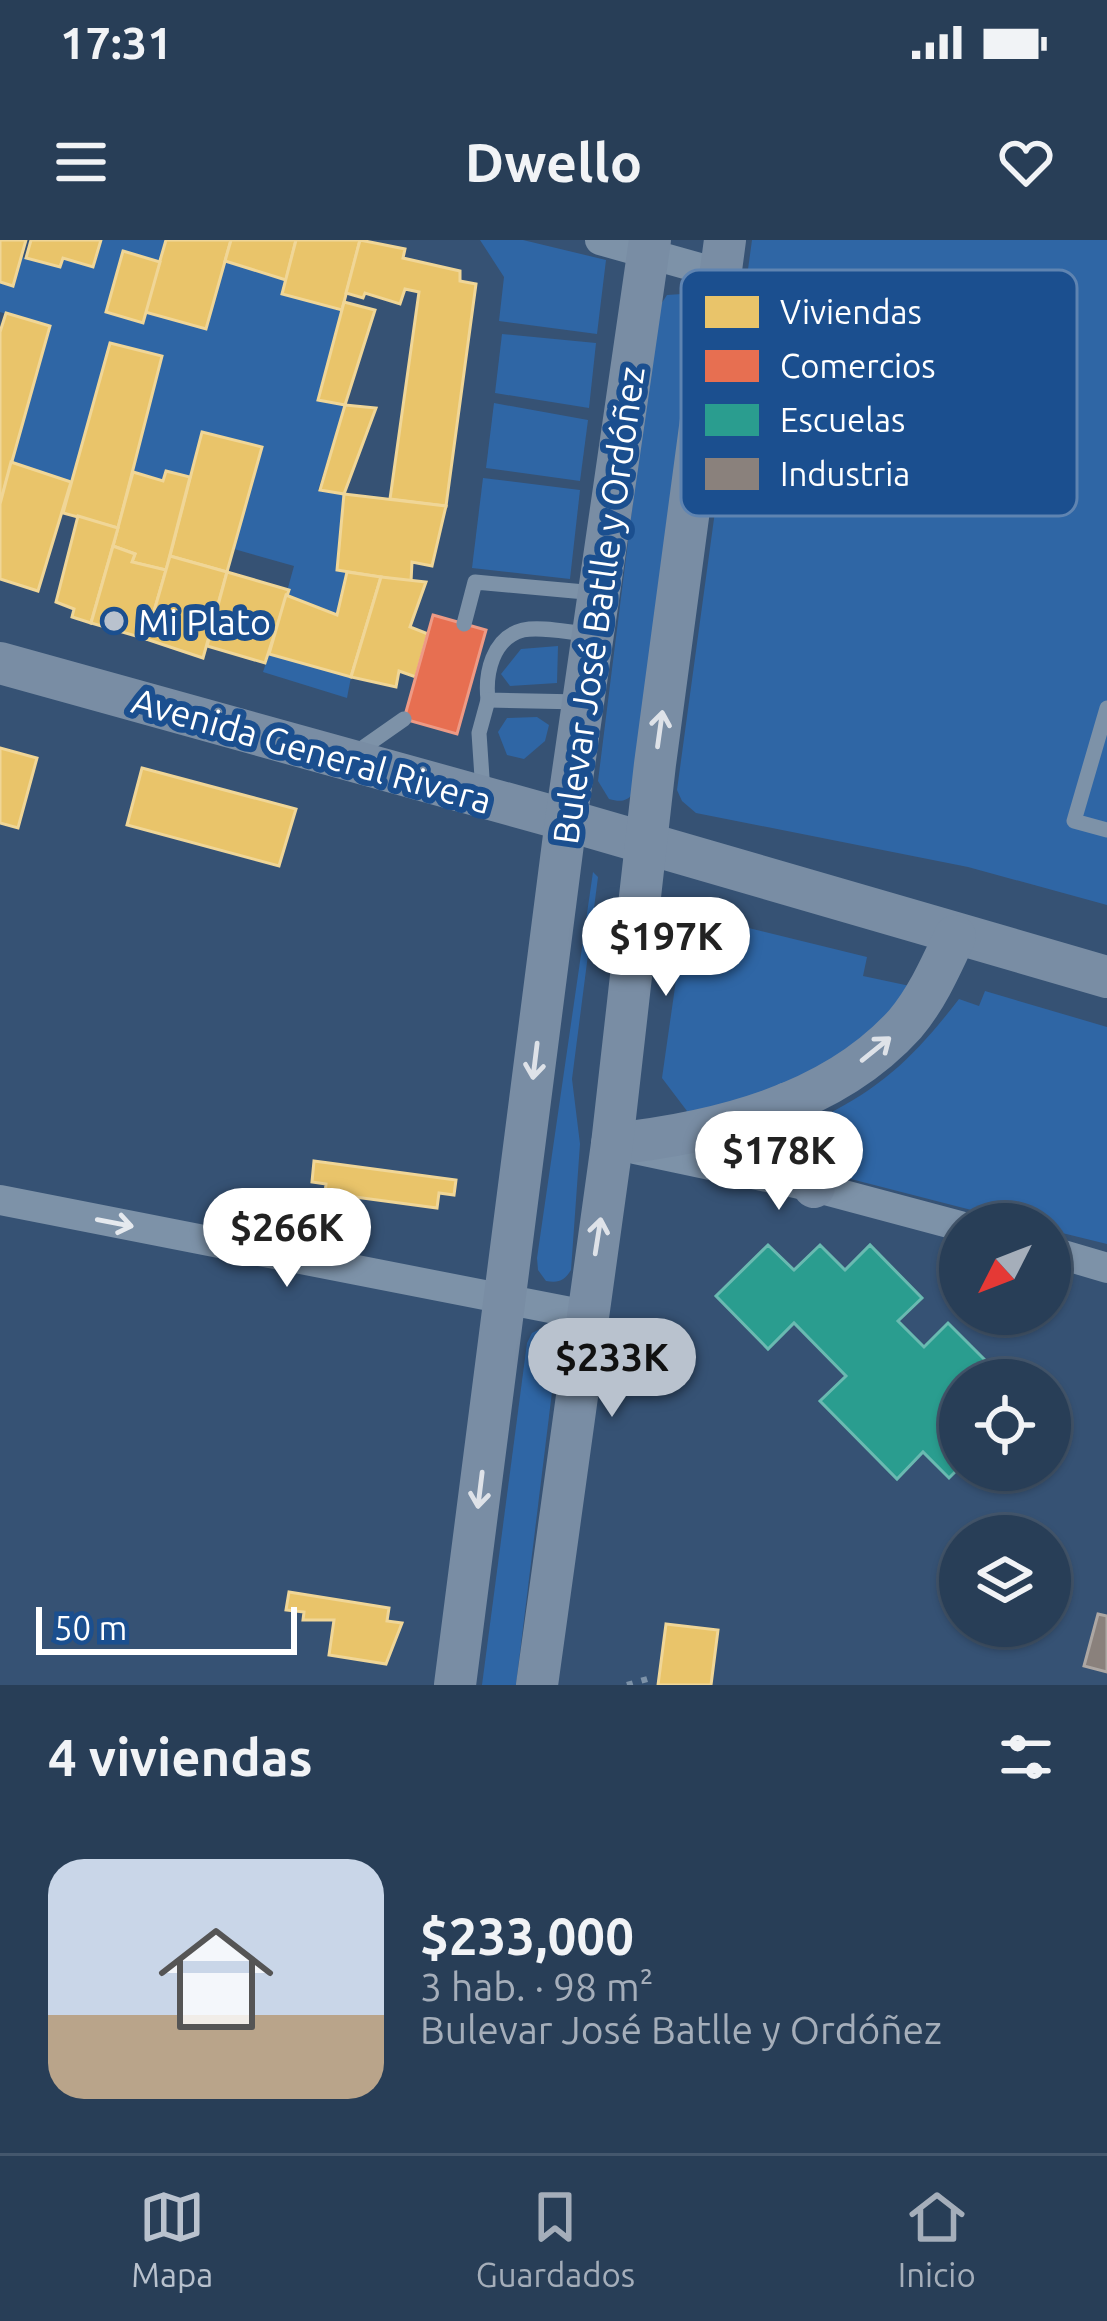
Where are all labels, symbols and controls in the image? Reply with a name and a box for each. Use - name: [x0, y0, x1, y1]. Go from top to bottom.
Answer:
- text: 17:31: [60, 17, 173, 68]
- icon: menu: [48, 129, 114, 195]
- icon: heart: [993, 129, 1059, 195]
- text: Dwello: [465, 132, 642, 192]
- legend: [681, 270, 1077, 516]
- text: Viviendas: [780, 293, 922, 330]
- text: Comercios: [780, 347, 936, 384]
- street label: Bulevar José Batlle y Ordóñez: [544, 364, 652, 846]
- text: Escuelas: [780, 401, 905, 438]
- text: Industria: [780, 455, 910, 492]
- place label: Mi Plato: [138, 601, 271, 642]
- marker: Mi Plato: [101, 608, 127, 634]
- street label: Avenida General Rivera: [128, 679, 496, 821]
- one-way arrow: [649, 710, 672, 749]
- pin: $197K: [582, 897, 750, 999]
- text: $197K: [609, 914, 723, 957]
- one-way arrow: [859, 1036, 891, 1063]
- one-way arrow: [524, 1041, 546, 1080]
- pin: $178K: [695, 1111, 863, 1213]
- text: $178K: [722, 1128, 836, 1171]
- pin: $266K: [203, 1188, 371, 1290]
- north arrow: [939, 1203, 1071, 1335]
- map controls: [939, 1203, 1071, 1647]
- text: $266K: [230, 1205, 344, 1248]
- one-way arrow: [94, 1213, 133, 1235]
- one-way arrow: [587, 1217, 610, 1256]
- pin: $233K: [528, 1318, 696, 1420]
- text: $233K: [555, 1335, 669, 1378]
- button: locate: [939, 1359, 1071, 1491]
- one-way arrow: [469, 1470, 491, 1509]
- button: layers: [939, 1515, 1071, 1647]
- scale bar: [36, 1601, 297, 1654]
- text: 50 m: [54, 1609, 127, 1646]
- icon: filters: [993, 1724, 1059, 1790]
- text: 4 viviendas: [48, 1728, 313, 1786]
- icon: home: [144, 1907, 288, 2051]
- text: $233,000: [420, 1907, 634, 1965]
- text: 3 hab. · 98 m²: [420, 1965, 654, 2008]
- text: Bulevar José Batlle y Ordóñez: [420, 2008, 942, 2051]
- tab: Mapa: [131, 2184, 213, 2293]
- tab: Guardados: [476, 2184, 635, 2293]
- tab: Inicio: [898, 2184, 976, 2293]

